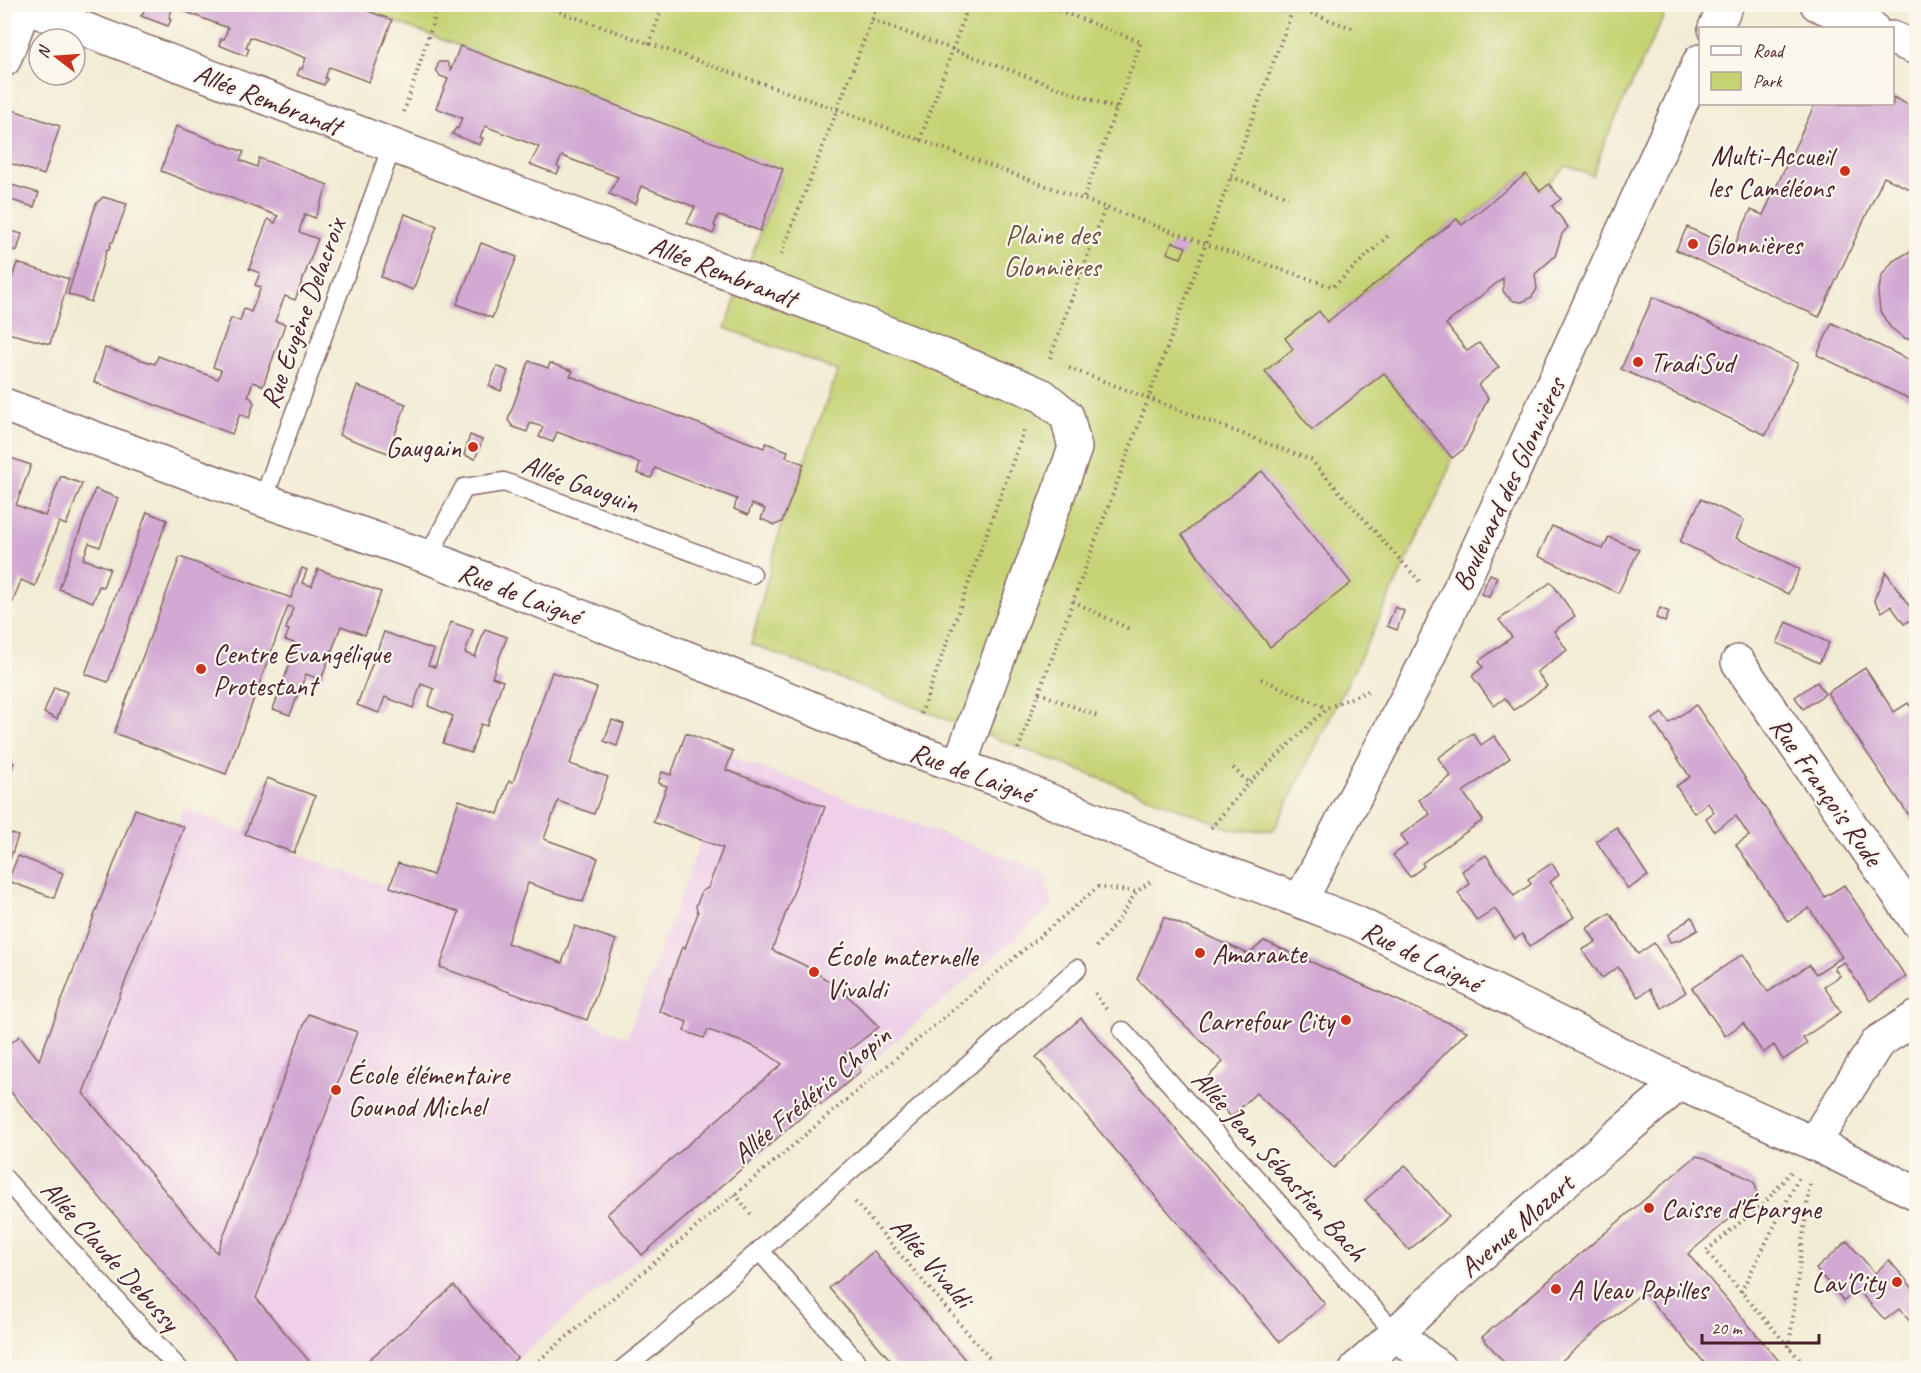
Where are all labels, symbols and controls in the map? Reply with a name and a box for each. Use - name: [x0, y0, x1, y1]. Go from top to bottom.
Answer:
- north arrow: [27, 27, 87, 87]
- legend: [1699, 27, 1894, 105]
- text: Road: [1753, 40, 1786, 62]
- text: N: [33, 42, 56, 61]
- street label: Allée Rembrandt: [189, 55, 350, 145]
- text: Park: [1753, 70, 1783, 92]
- place label: Multi-Accueil les Caméléons: [1708, 138, 1838, 205]
- marker: Multi-Accueil les Caméléons: [1838, 164, 1852, 178]
- street label: Rue Eugène Delacroix: [252, 211, 354, 413]
- park label: Plaine des Glonnières: [1004, 217, 1103, 284]
- street label: Allée Rembrandt: [644, 227, 805, 317]
- place label: Glonnières: [1705, 227, 1804, 262]
- marker: Glonnières: [1686, 237, 1700, 251]
- place label: TradiSud: [1650, 345, 1738, 380]
- marker: TradiSud: [1631, 355, 1645, 369]
- street label: Boulevard des Glonnières: [1444, 370, 1574, 596]
- place label: Gaugain: [386, 430, 461, 465]
- marker: Gaugain: [466, 440, 480, 454]
- street label: Allée Gauguin: [518, 446, 644, 521]
- street label: Rue de Laigné: [454, 554, 590, 634]
- place label: Centre Evangélique Protestant: [213, 636, 392, 703]
- marker: Centre Evangélique Protestant: [194, 662, 208, 676]
- street label: Rue François Rude: [1762, 710, 1892, 874]
- street label: Rue de Laigné: [906, 734, 1042, 812]
- street label: Rue de Laigné: [1356, 913, 1491, 1002]
- place label: Amarante: [1212, 936, 1308, 971]
- place label: École maternelle Vivaldi: [826, 939, 980, 1006]
- marker: Amarante: [1193, 946, 1207, 960]
- marker: École maternelle Vivaldi: [807, 965, 821, 979]
- place label: Carrefour City: [1197, 1003, 1336, 1038]
- marker: Carrefour City: [1339, 1013, 1353, 1027]
- street label: Allée Frédéric Chopin: [725, 1018, 898, 1171]
- place label: École élémentaire Gounod Michel: [348, 1057, 511, 1124]
- street label: Allée Jean Sébastien Bach: [1184, 1062, 1375, 1269]
- marker: École élémentaire Gounod Michel: [329, 1083, 343, 1097]
- street label: Avenue Mozart: [1452, 1164, 1583, 1285]
- street label: Allée Claude Debussy: [34, 1172, 189, 1340]
- place label: Caisse d'Épargne: [1661, 1191, 1823, 1226]
- marker: Caisse d'Épargne: [1642, 1201, 1656, 1215]
- street label: Allée Vivaldi: [883, 1210, 983, 1318]
- place label: Lav'City: [1812, 1265, 1887, 1300]
- place label: A Veau Papilles: [1568, 1272, 1710, 1307]
- marker: Lav'City: [1890, 1275, 1904, 1289]
- marker: A Veau Papilles: [1549, 1282, 1563, 1296]
- scale bar: [1702, 1307, 1819, 1345]
- text: 20 m: [1711, 1317, 1744, 1339]

